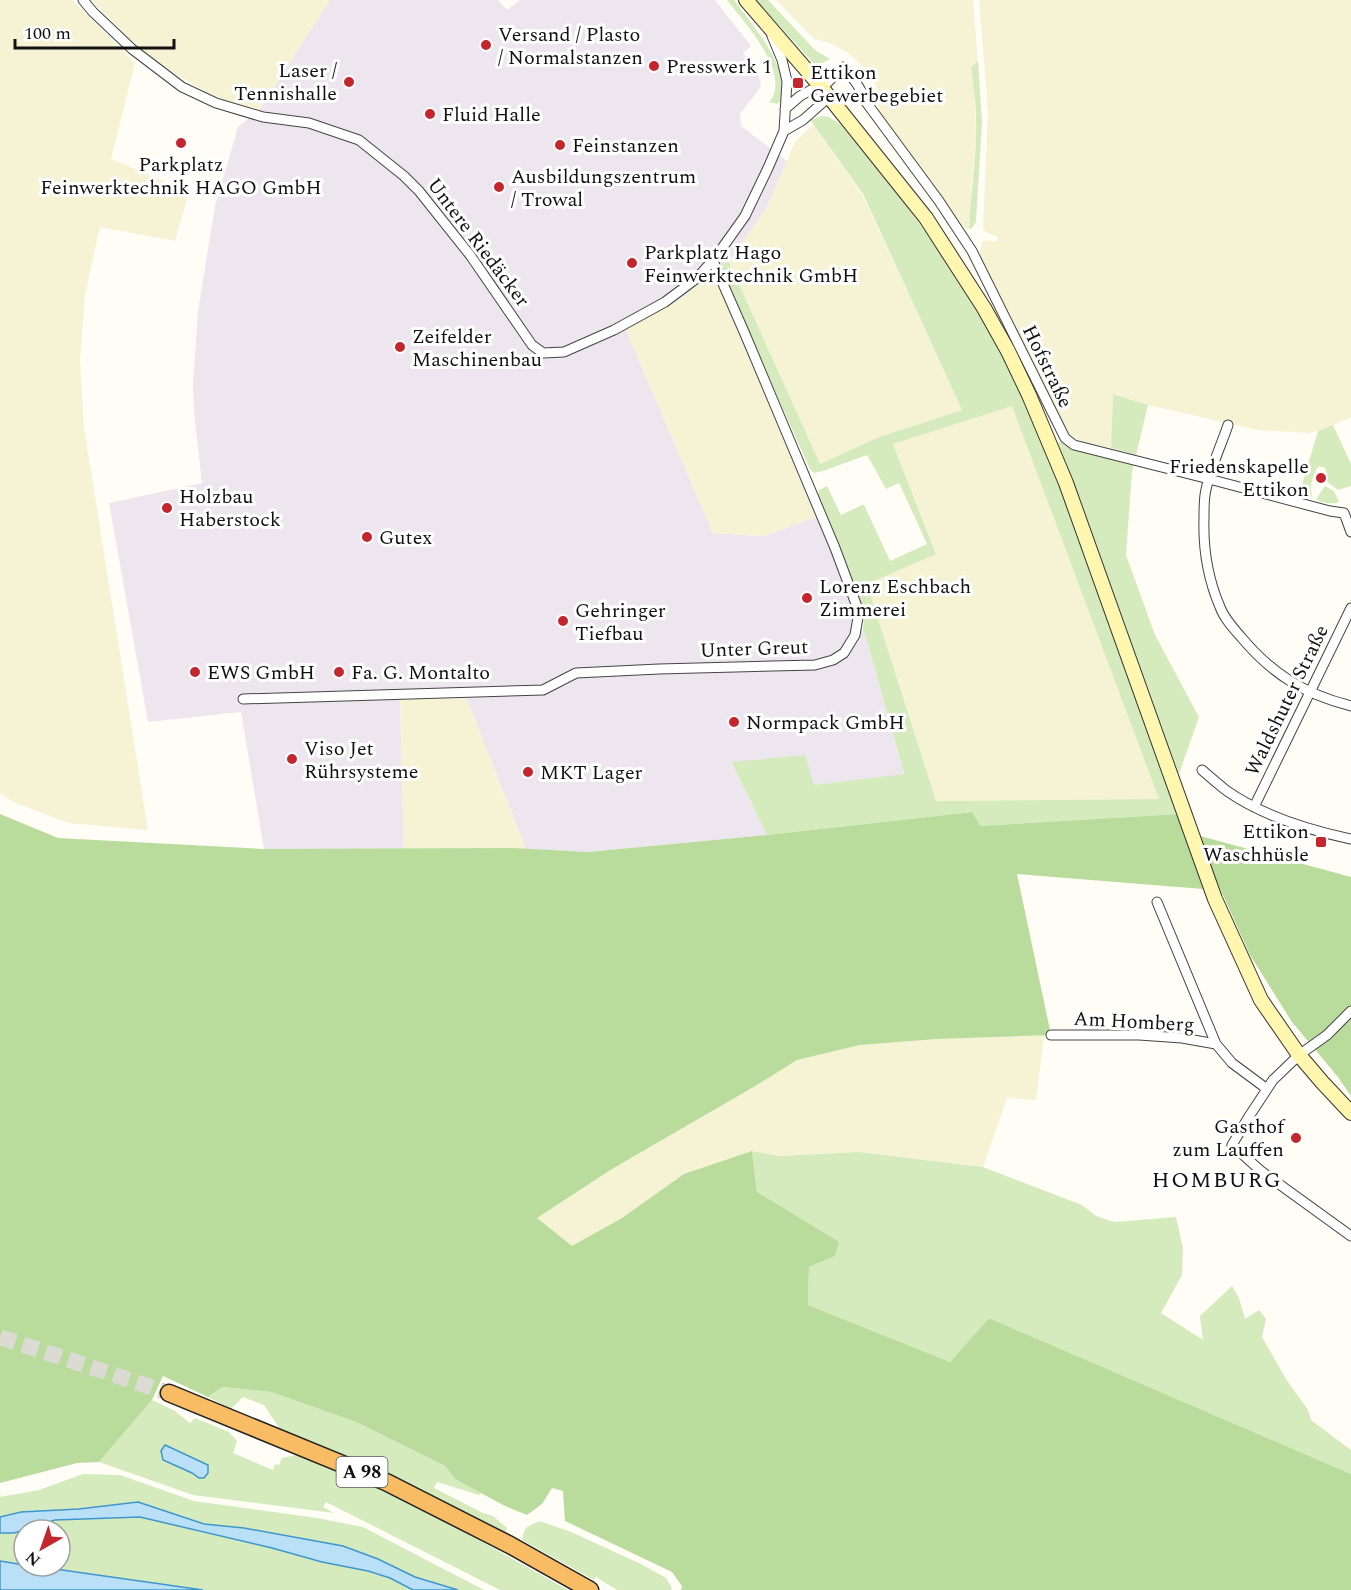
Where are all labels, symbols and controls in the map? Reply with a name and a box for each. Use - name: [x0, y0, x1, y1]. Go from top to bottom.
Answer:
- scale bar: [15, 12, 174, 50]
- text: 100 m: [24, 20, 71, 47]
- place label: Versand / Plasto / Normalstanzen: [498, 20, 643, 73]
- marker: Versand / Plasto / Normalstanzen: [479, 38, 493, 52]
- place label: Presswerk 1: [666, 52, 772, 82]
- place label: Laser / Tennishalle: [234, 56, 337, 109]
- place label: Ettikon Gewerbegebiet: [810, 58, 943, 111]
- marker: Presswerk 1: [647, 59, 661, 73]
- marker: Laser / Tennishalle: [342, 75, 356, 89]
- marker: Ettikon Gewerbegebiet: [791, 76, 805, 90]
- place label: Fluid Halle: [442, 100, 541, 130]
- marker: Fluid Halle: [423, 107, 437, 121]
- place label: Feinstanzen: [572, 131, 679, 161]
- marker: Parkplatz Feinwerktechnik HAGO GmbH: [174, 136, 188, 150]
- marker: Feinstanzen: [553, 138, 567, 152]
- place label: Parkplatz Feinwerktechnik HAGO GmbH: [40, 150, 322, 203]
- place label: Ausbildungszentrum / Trowal: [511, 162, 696, 215]
- street label: Untere Riedäcker: [420, 172, 537, 314]
- marker: Ausbildungszentrum / Trowal: [492, 180, 506, 194]
- place label: Parkplatz Hago Feinwerktechnik GmbH: [644, 238, 858, 291]
- marker: Parkplatz Hago Feinwerktechnik GmbH: [625, 256, 639, 270]
- street label: Hofstraße: [1014, 320, 1080, 413]
- place label: Zeifelder Maschinenbau: [412, 322, 542, 375]
- marker: Zeifelder Maschinenbau: [393, 340, 407, 354]
- place label: Friedenskapelle Ettikon: [1169, 452, 1309, 505]
- marker: Friedenskapelle Ettikon: [1314, 471, 1328, 485]
- place label: Holzbau Haberstock: [179, 482, 281, 535]
- marker: Holzbau Haberstock: [160, 501, 174, 515]
- place label: Gutex: [379, 523, 432, 553]
- marker: Gutex: [360, 530, 374, 544]
- place label: Lorenz Eschbach Zimmerei: [819, 572, 971, 625]
- marker: Lorenz Eschbach Zimmerei: [800, 591, 814, 605]
- place label: Gehringer Tiefbau: [575, 596, 666, 649]
- marker: Gehringer Tiefbau: [556, 614, 570, 628]
- street label: Waldshuter Straße: [1237, 620, 1337, 781]
- street label: Unter Greut: [699, 632, 809, 666]
- place label: EWS GmbH: [207, 658, 315, 688]
- place label: Fa. G. Montalto: [351, 658, 490, 688]
- marker: EWS GmbH: [188, 665, 202, 679]
- marker: Fa. G. Montalto: [332, 665, 346, 679]
- place label: Normpack GmbH: [746, 708, 905, 738]
- marker: Normpack GmbH: [727, 715, 741, 729]
- place label: Viso Jet Rührsysteme: [304, 734, 418, 787]
- marker: Viso Jet Rührsysteme: [285, 752, 299, 766]
- place label: MKT Lager: [540, 758, 643, 788]
- marker: MKT Lager: [521, 765, 535, 779]
- place label: Ettikon Waschhüsle: [1203, 817, 1309, 870]
- marker: Ettikon Waschhüsle: [1314, 835, 1328, 849]
- street label: Am Homberg: [1073, 1004, 1195, 1040]
- place label: Gasthof zum Lauffen: [1172, 1112, 1286, 1165]
- marker: Gasthof zum Lauffen: [1289, 1131, 1303, 1145]
- district label: HOMBURG: [1152, 1164, 1282, 1197]
- road number: A 98: [336, 1457, 388, 1487]
- north arrow: [12, 1518, 72, 1578]
- text: N: [20, 1545, 46, 1572]

